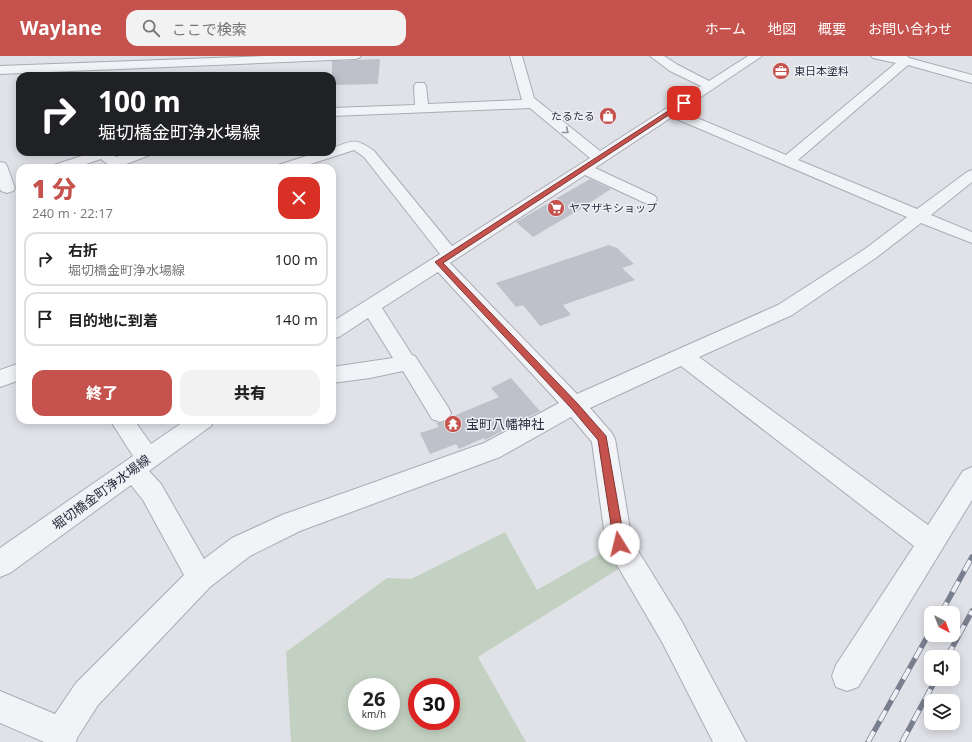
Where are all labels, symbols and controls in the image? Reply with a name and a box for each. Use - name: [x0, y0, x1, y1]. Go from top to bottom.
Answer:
- search box: [126, 10, 406, 46]
- text: Waylane: [20, 15, 102, 41]
- icon: search: [140, 17, 162, 39]
- text: ここで検索: [172, 19, 247, 39]
- text: ホーム: [704, 19, 746, 38]
- text: 地図: [768, 19, 796, 38]
- text: 概要: [818, 19, 846, 38]
- text: お問い合わせ: [868, 19, 952, 38]
- office icon: 東日本塗料: [771, 61, 791, 81]
- place label: 東日本塗料: [794, 63, 849, 78]
- text: 100 m: [98, 82, 181, 120]
- pin: [667, 86, 701, 120]
- icon: right: [32, 88, 84, 140]
- icon: arrive: [673, 92, 695, 114]
- shop icon: たるたる: [598, 106, 618, 126]
- place label: たるたる: [551, 108, 595, 123]
- text: 堀切橋金町浄水場線: [98, 120, 260, 144]
- one-way arrow: [562, 126, 569, 133]
- text: 1 分: [32, 172, 76, 205]
- button: close: [278, 177, 320, 219]
- supermarket icon: ヤマザキショップ: [546, 198, 566, 218]
- place label: ヤマザキショップ: [569, 200, 657, 215]
- text: 240 m · 22:17: [32, 204, 113, 222]
- text: 右折: [68, 240, 98, 260]
- icon: right: [34, 248, 56, 270]
- text: 100 m: [274, 249, 318, 269]
- text: 堀切橋金町浄水場線: [68, 261, 185, 279]
- icon: arrive: [34, 308, 56, 330]
- text: 140 m: [274, 309, 318, 329]
- text: 目的地に到着: [68, 310, 158, 330]
- button: 終了: [32, 370, 172, 416]
- button: 共有: [180, 370, 320, 416]
- temple icon: 宝町八幡神社: [443, 414, 463, 434]
- place label: 宝町八幡神社: [466, 415, 544, 433]
- street label: 堀切橋金町浄水場線: [48, 450, 154, 534]
- position arrow: [598, 523, 640, 565]
- north arrow: [924, 606, 960, 642]
- map controls: [924, 606, 960, 730]
- button: sound: [924, 650, 960, 686]
- speed limit sign: 30: [408, 678, 460, 730]
- text: 26: [363, 685, 385, 712]
- button: layers: [924, 694, 960, 730]
- text: km/h: [362, 707, 386, 721]

